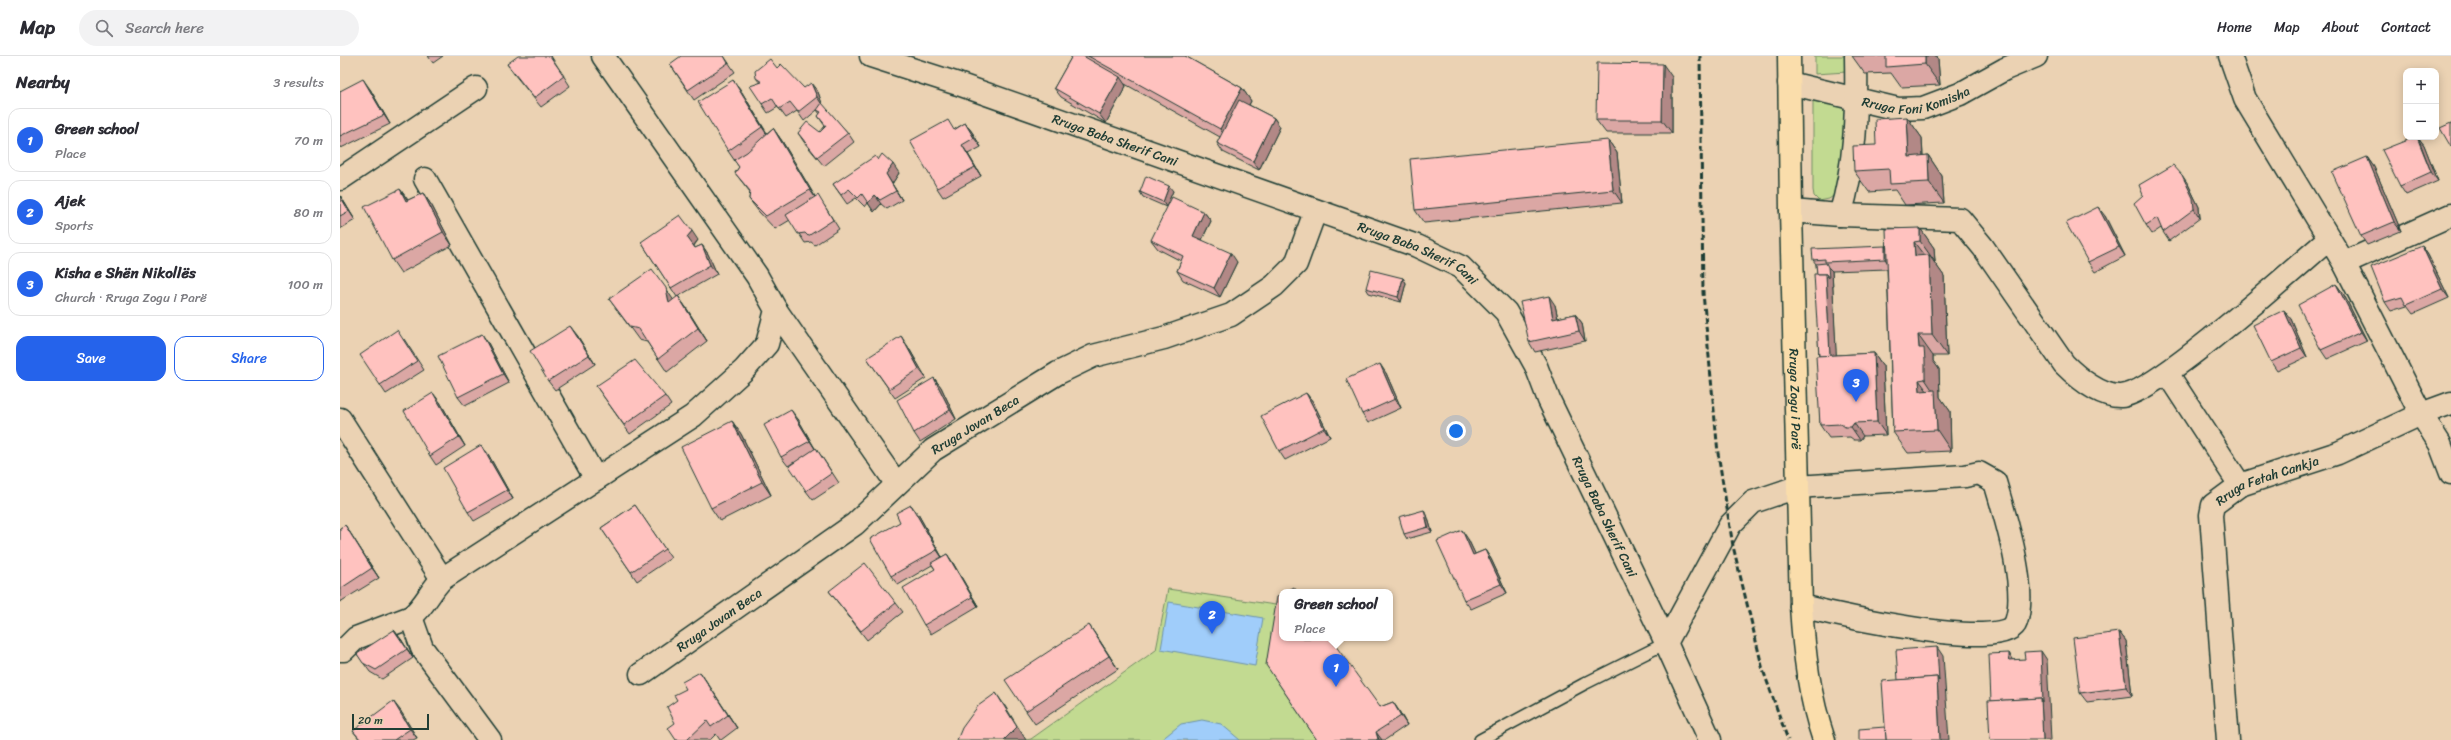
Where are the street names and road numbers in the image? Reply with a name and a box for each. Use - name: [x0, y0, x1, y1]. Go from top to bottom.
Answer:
- street label: Rruga Foni Komisha: [1860, 79, 1975, 120]
- street label: Rruga Baba Sherif Cani: [1049, 107, 1182, 172]
- street label: Rruga Baba Sherif Cani: [1354, 214, 1484, 290]
- street label: Rruga Zogu i Parë: [1783, 348, 1809, 450]
- street label: Rruga Jovan Beca: [926, 388, 1024, 460]
- street label: Rruga Fetah Cankja: [2210, 448, 2322, 511]
- street label: Rruga Baba Sherif Cani: [1566, 452, 1644, 581]
- street label: Rruga Jovan Beca: [671, 581, 767, 658]

